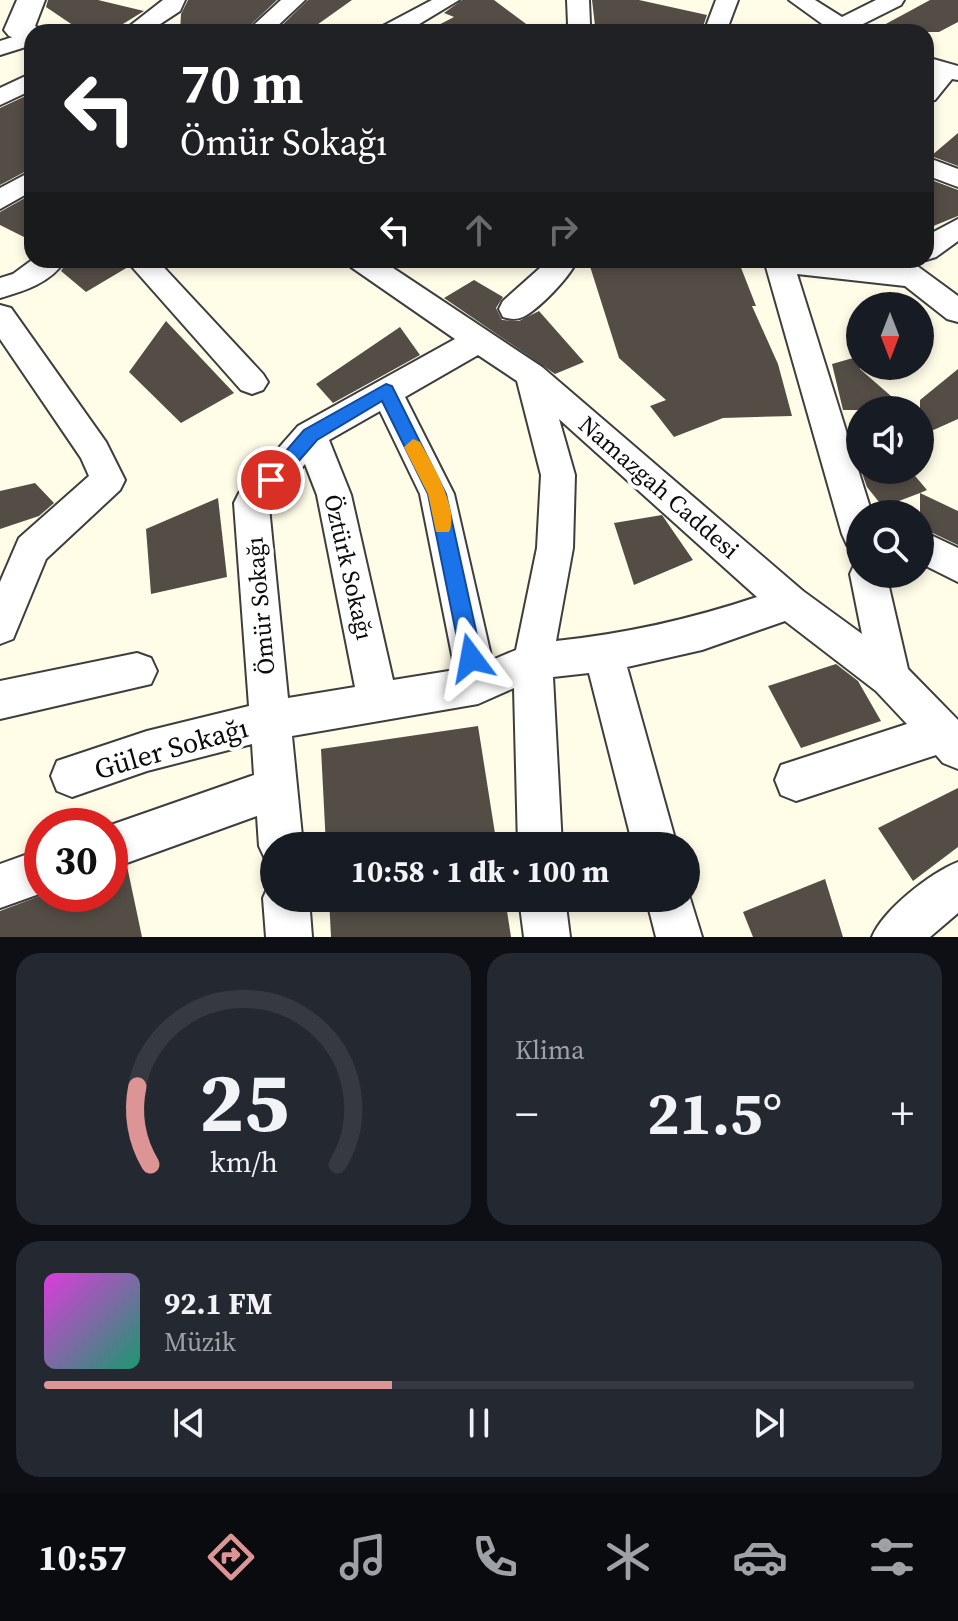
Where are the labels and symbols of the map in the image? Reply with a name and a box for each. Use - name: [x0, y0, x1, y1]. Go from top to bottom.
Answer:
- north arrow: [846, 292, 934, 380]
- street label: Namazgah Caddesi: [572, 408, 746, 566]
- pin: [237, 446, 305, 514]
- street label: Öztürk Sokağı: [316, 491, 382, 643]
- street label: Ömür Sokağı: [238, 536, 282, 676]
- position arrow: [429, 616, 513, 700]
- street label: Güler Sokağı: [90, 708, 252, 788]
- speed limit sign: 30: [24, 808, 128, 912]

